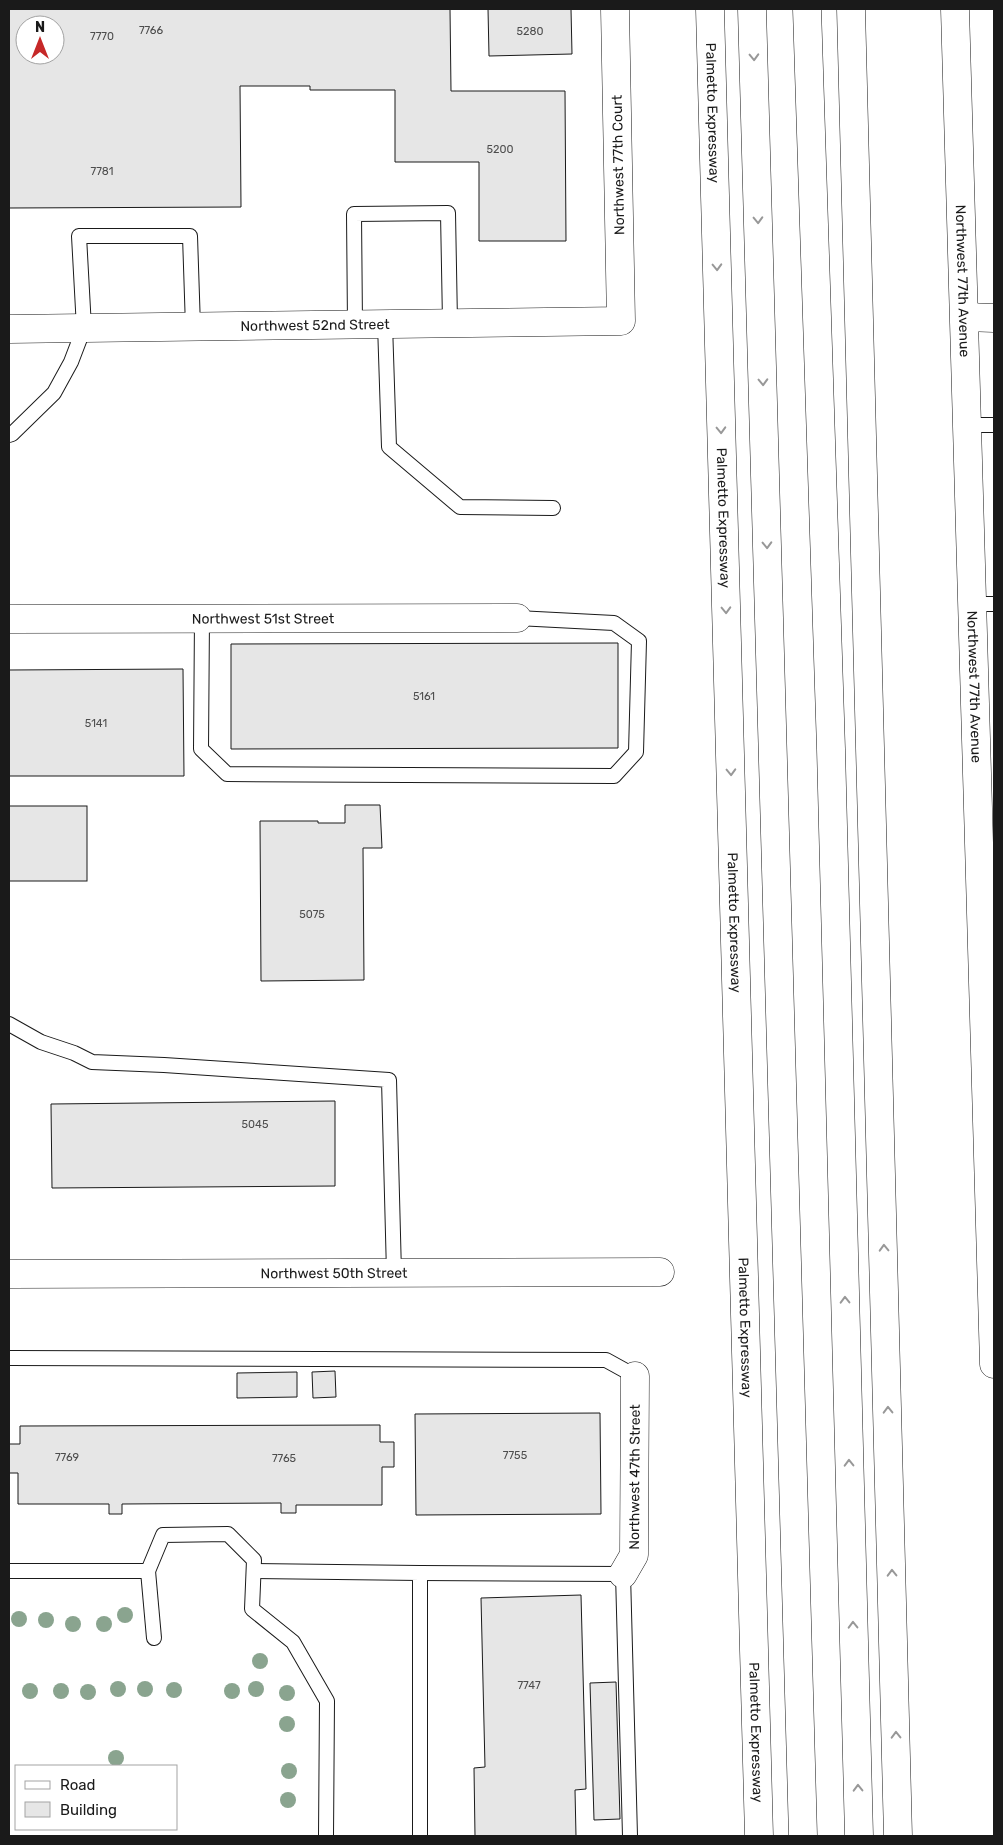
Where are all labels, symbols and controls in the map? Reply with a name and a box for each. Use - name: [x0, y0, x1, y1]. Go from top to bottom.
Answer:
- north arrow: [15, 15, 65, 65]
- text: N: [35, 19, 45, 36]
- house number: 7766: [139, 24, 163, 37]
- house number: 5280: [517, 25, 543, 38]
- house number: 7770: [90, 30, 114, 43]
- street label: Palmetto Expressway: [702, 42, 723, 184]
- one-way arrow: [748, 54, 759, 62]
- street label: Northwest 77th Court: [609, 94, 628, 235]
- house number: 5200: [487, 143, 513, 156]
- house number: 7781: [91, 165, 114, 178]
- street label: Northwest 77th Avenue: [952, 204, 973, 358]
- one-way arrow: [753, 216, 763, 224]
- one-way arrow: [712, 264, 722, 272]
- street label: Northwest 52nd Street: [240, 316, 390, 335]
- one-way arrow: [757, 379, 768, 387]
- one-way arrow: [716, 426, 726, 434]
- street label: Palmetto Expressway: [713, 447, 734, 589]
- one-way arrow: [762, 542, 772, 549]
- one-way arrow: [721, 606, 731, 614]
- street label: Northwest 51st Street: [192, 610, 335, 628]
- street label: Northwest 77th Avenue: [963, 610, 985, 763]
- house number: 5161: [413, 690, 435, 703]
- house number: 5141: [85, 717, 107, 730]
- one-way arrow: [726, 768, 736, 776]
- street label: Palmetto Expressway: [724, 852, 744, 993]
- house number: 5075: [299, 908, 325, 921]
- house number: 5045: [242, 1118, 269, 1131]
- one-way arrow: [879, 1243, 889, 1251]
- street label: Palmetto Expressway: [734, 1257, 755, 1398]
- street label: Northwest 50th Street: [260, 1265, 408, 1282]
- one-way arrow: [840, 1296, 850, 1304]
- street label: Northwest 47th Street: [626, 1404, 644, 1550]
- one-way arrow: [883, 1406, 893, 1414]
- house number: 7755: [503, 1449, 528, 1462]
- house number: 7769: [55, 1451, 79, 1464]
- house number: 7765: [272, 1452, 297, 1465]
- one-way arrow: [844, 1458, 855, 1466]
- one-way arrow: [887, 1568, 897, 1576]
- one-way arrow: [848, 1621, 859, 1629]
- street label: Palmetto Expressway: [745, 1662, 766, 1803]
- house number: 7747: [517, 1679, 541, 1692]
- one-way arrow: [890, 1731, 901, 1739]
- legend: [15, 1765, 178, 1830]
- text: Road: [60, 1776, 96, 1794]
- one-way arrow: [852, 1783, 863, 1791]
- text: Building: [60, 1801, 117, 1819]

